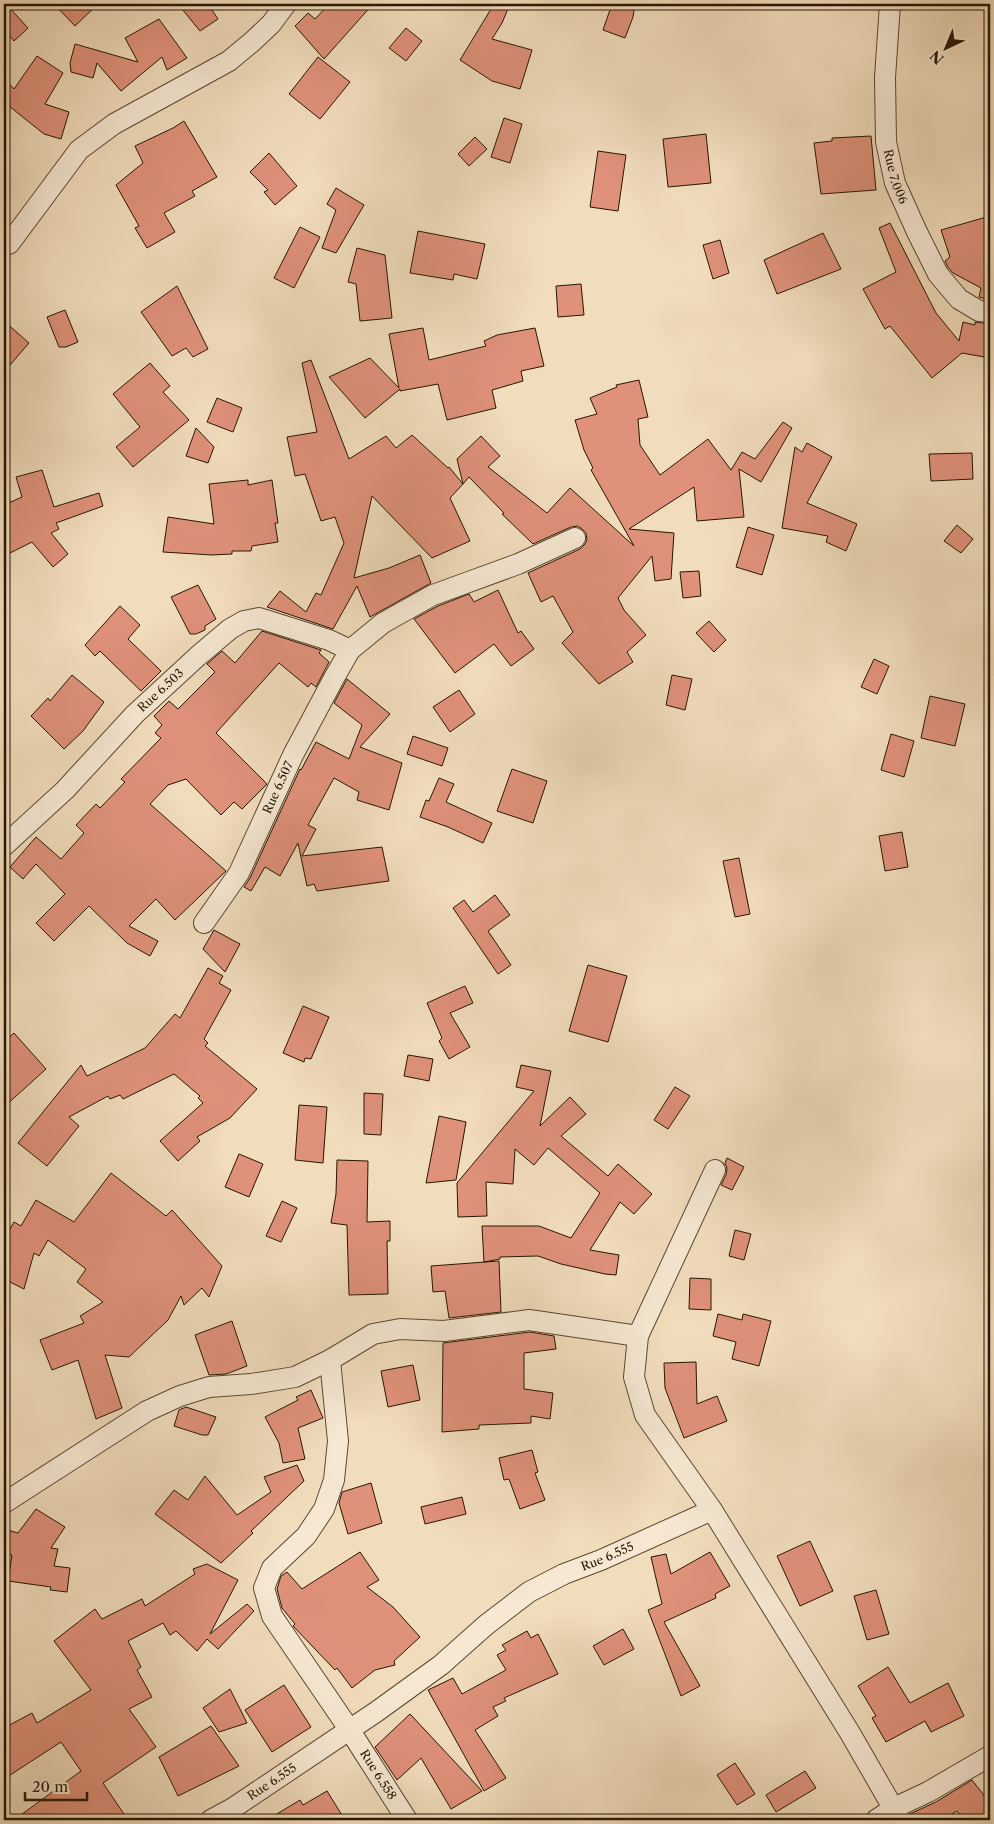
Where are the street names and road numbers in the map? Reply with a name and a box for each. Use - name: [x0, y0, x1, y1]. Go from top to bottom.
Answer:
- street label: Rue 7.006: [881, 148, 911, 206]
- street label: Rue 6.503: [134, 665, 186, 715]
- street label: Rue 6.507: [259, 759, 296, 816]
- street label: Rue 6.555: [579, 1538, 636, 1574]
- street label: Rue 6.558: [357, 1747, 400, 1802]
- street label: Rue 6.555: [244, 1760, 299, 1803]

